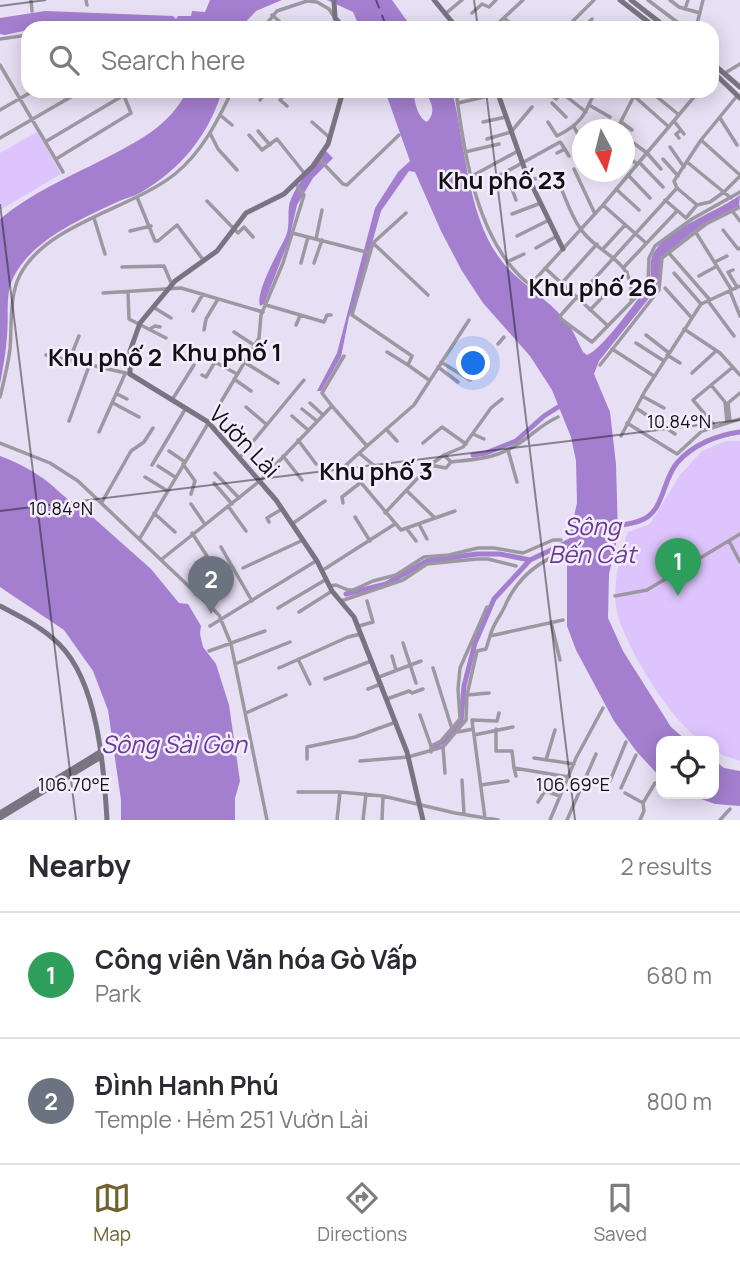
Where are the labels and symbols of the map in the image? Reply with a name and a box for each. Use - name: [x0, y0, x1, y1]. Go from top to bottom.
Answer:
- north arrow: [572, 119, 635, 182]
- district label: Khu phố 23: [438, 163, 566, 196]
- district label: Khu phố 26: [529, 270, 658, 303]
- district label: Khu phố 1: [172, 335, 282, 368]
- district label: Khu phố 2: [48, 340, 162, 373]
- your location: [456, 346, 490, 380]
- street label: Vườn Lài: [203, 398, 287, 484]
- text: 10.84°N: [647, 409, 711, 433]
- district label: Khu phố 3: [319, 454, 433, 487]
- text: 10.84°N: [29, 496, 93, 520]
- water label: Sông Bến Cát: [548, 509, 638, 570]
- pin: 1: [655, 538, 701, 596]
- pin: 2: [188, 556, 234, 614]
- water label: Sông Sài Gòn: [101, 727, 248, 760]
- text: 106.70°E: [38, 772, 110, 796]
- text: 106.69°E: [536, 772, 610, 796]

